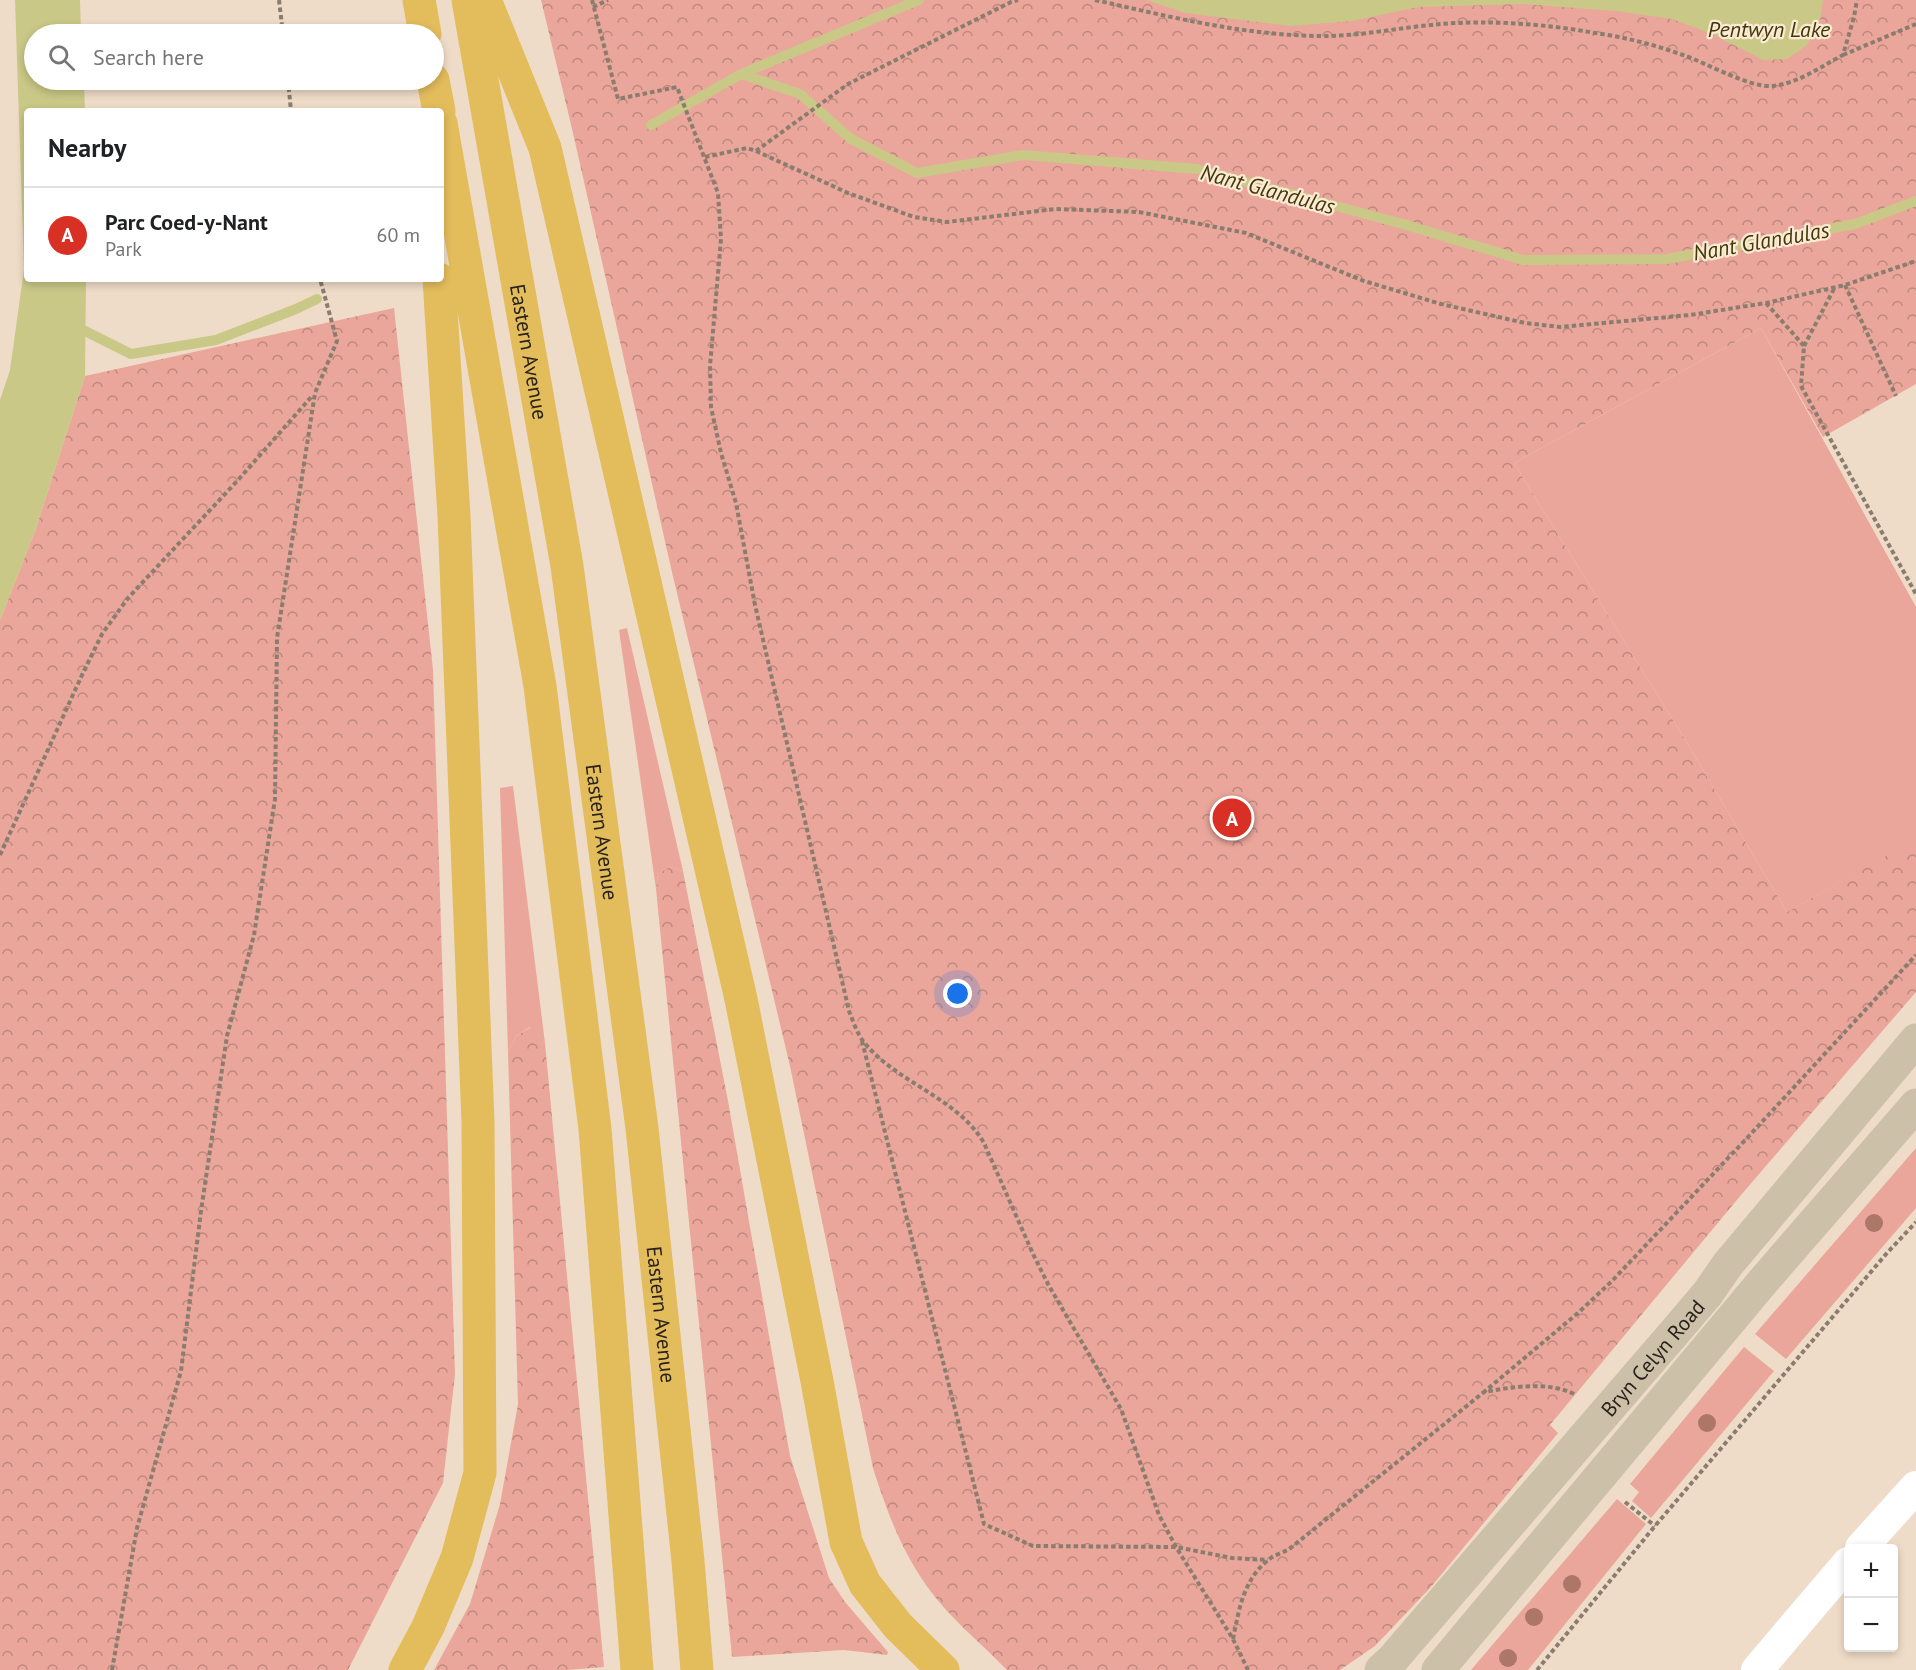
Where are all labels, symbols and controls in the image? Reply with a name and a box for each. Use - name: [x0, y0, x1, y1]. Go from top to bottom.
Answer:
- water label: Pentwyn Lake: [1708, 15, 1831, 43]
- search box: [24, 24, 444, 90]
- icon: search: [45, 41, 78, 74]
- text: Search here: [93, 43, 204, 71]
- text: Nearby: [48, 131, 126, 164]
- water label: Nant Glandulas: [1198, 158, 1338, 220]
- text: Parc Coed-y-Nant: [105, 208, 268, 236]
- water label: Nant Glandulas: [1691, 215, 1832, 267]
- text: A: [61, 222, 74, 248]
- text: 60 m: [377, 222, 420, 248]
- text: Park: [105, 236, 142, 262]
- street label: Eastern Avenue: [504, 282, 555, 422]
- street label: Eastern Avenue: [580, 762, 625, 902]
- pin: A: [1212, 796, 1252, 840]
- your location: [943, 979, 972, 1008]
- street label: Eastern Avenue: [641, 1245, 682, 1384]
- street label: Bryn Celyn Road: [1595, 1294, 1710, 1422]
- map controls: [1844, 1544, 1898, 1652]
- button: +: [1844, 1544, 1898, 1598]
- button: −: [1844, 1598, 1898, 1652]

